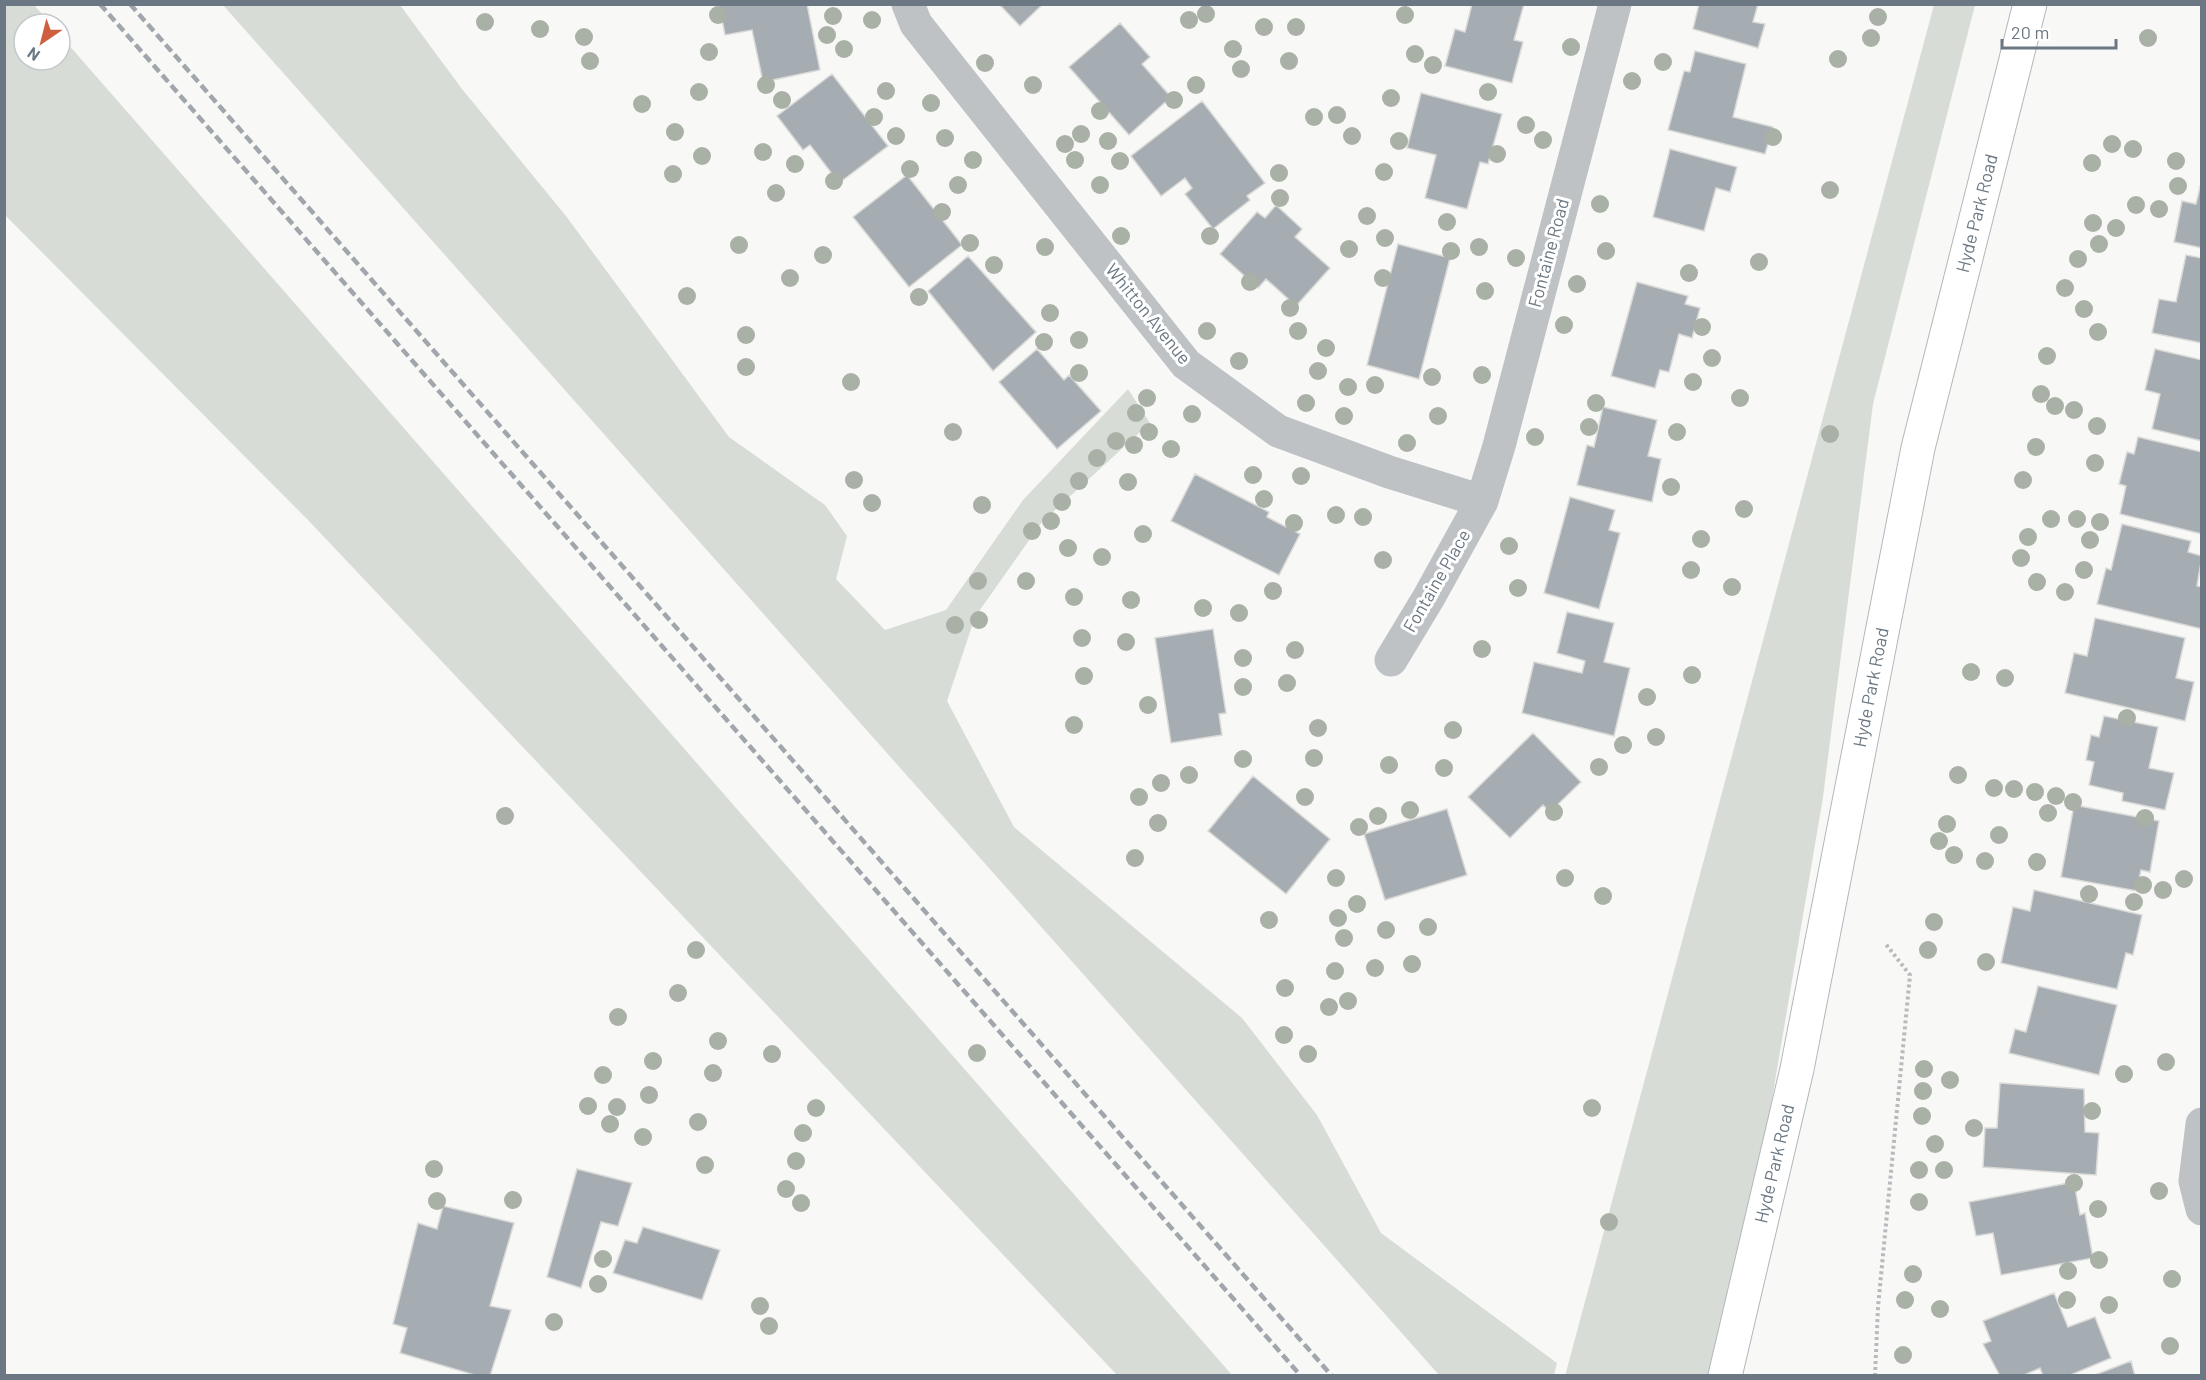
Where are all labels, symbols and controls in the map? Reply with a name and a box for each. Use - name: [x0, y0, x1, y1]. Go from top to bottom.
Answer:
- north arrow: [12, 12, 72, 72]
- scale bar: [2002, 12, 2116, 50]
- text: 20 m: [2011, 21, 2049, 43]
- text: N: [23, 44, 43, 66]
- street label: Hyde Park Road: [1951, 151, 2002, 275]
- street label: Fontaine Road: [1523, 196, 1573, 310]
- street label: Whitton Avenue: [1101, 259, 1196, 368]
- street label: Fontaine Place: [1398, 525, 1474, 636]
- street label: Hyde Park Road: [1848, 626, 1893, 749]
- street label: Hyde Park Road: [1749, 1102, 1798, 1225]

